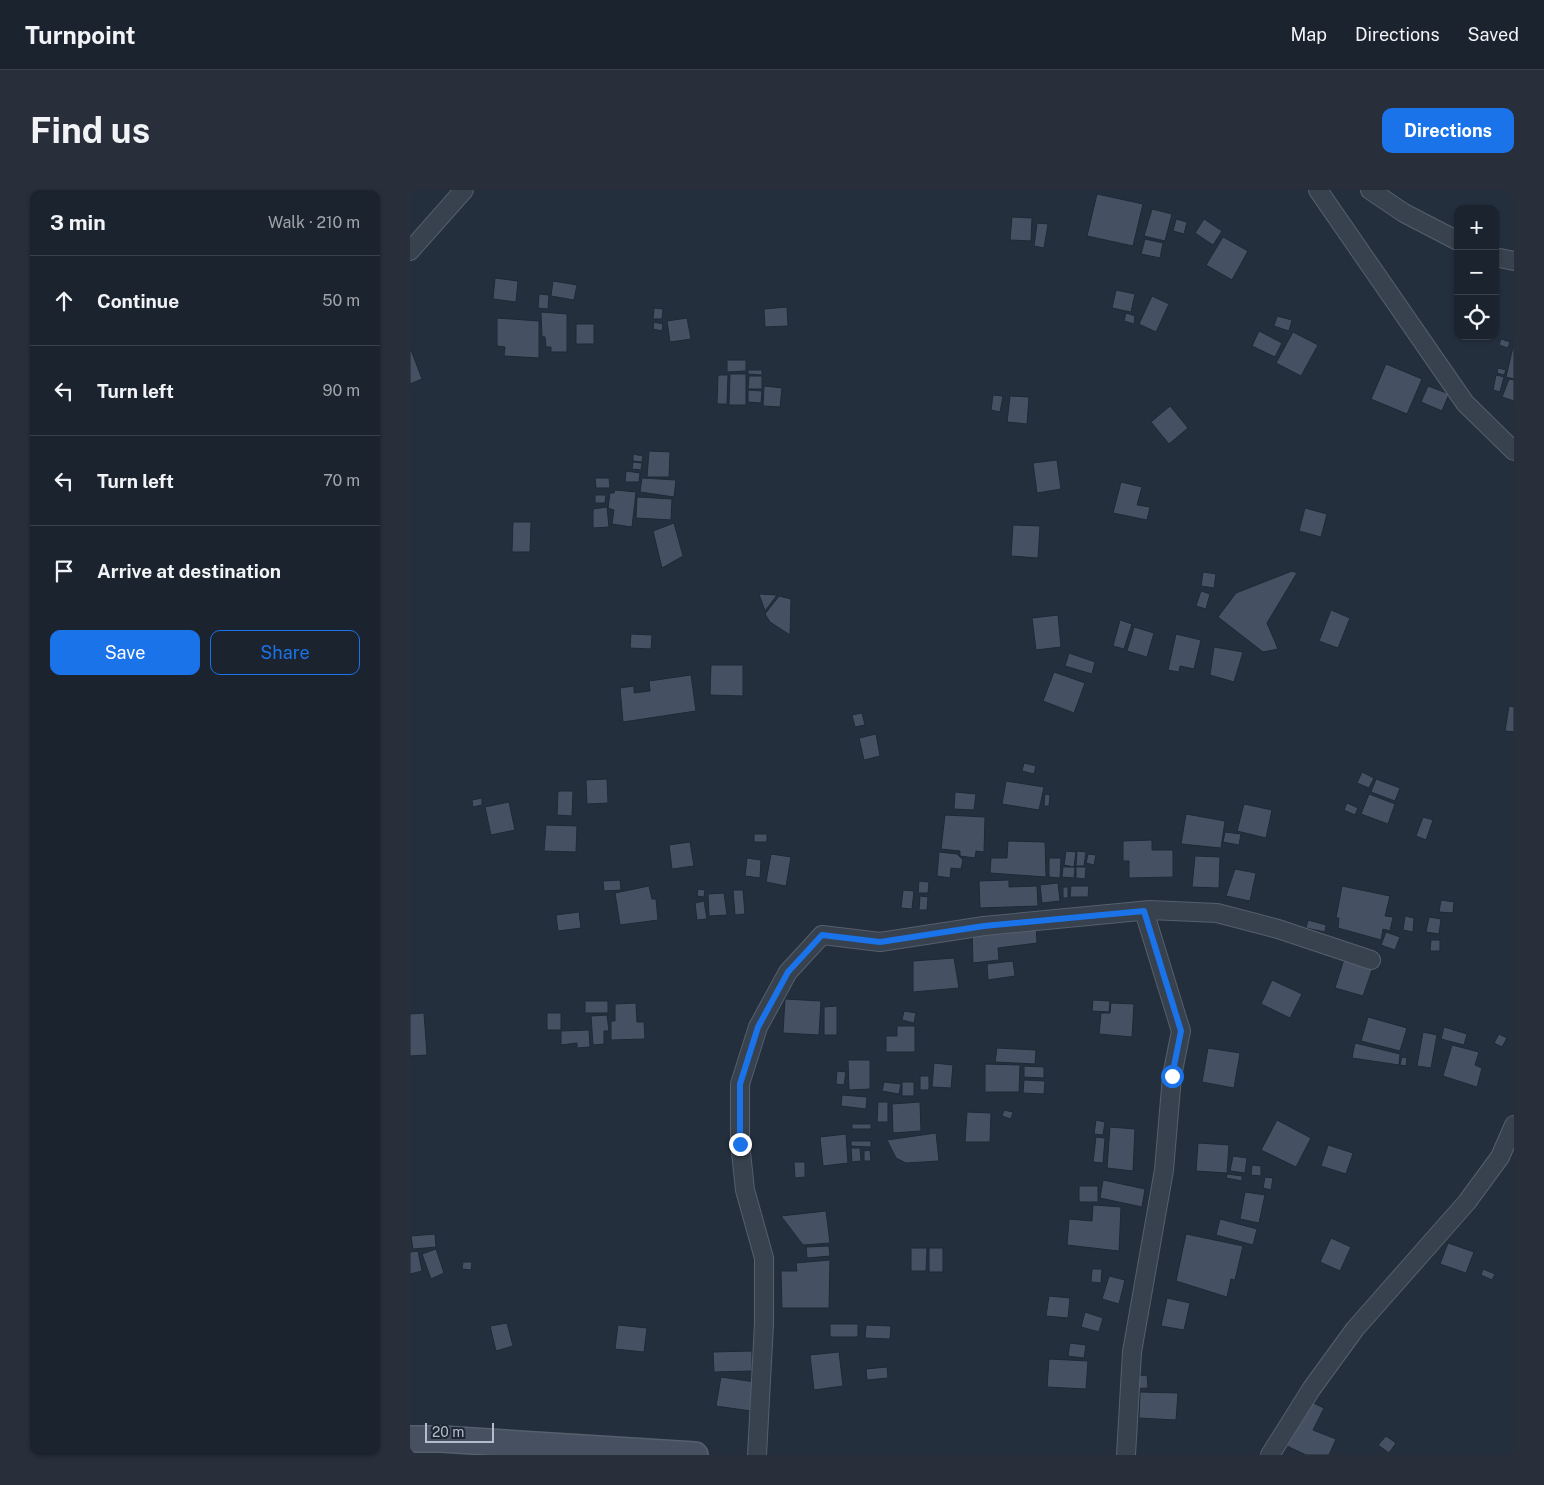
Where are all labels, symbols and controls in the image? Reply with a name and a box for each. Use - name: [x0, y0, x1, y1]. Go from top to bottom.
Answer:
- text: Turnpoint: [25, 21, 135, 49]
- text: Map: [1290, 24, 1327, 45]
- text: Directions: [1355, 24, 1440, 45]
- text: Saved: [1468, 24, 1519, 45]
- button: Directions: [1382, 108, 1514, 153]
- text: Find us: [30, 110, 150, 151]
- map controls: [1454, 205, 1499, 340]
- button: +: [1454, 205, 1499, 250]
- text: 3 min: [50, 210, 106, 235]
- text: Walk · 210 m: [268, 213, 360, 232]
- button: −: [1454, 250, 1499, 295]
- icon: ahead: [50, 287, 78, 315]
- text: Continue: [97, 290, 179, 312]
- text: 50 m: [322, 291, 360, 310]
- button: locate: [1454, 295, 1499, 340]
- icon: left: [50, 377, 78, 405]
- text: Turn left: [97, 380, 174, 402]
- text: 90 m: [323, 381, 360, 400]
- icon: left: [50, 467, 78, 495]
- text: Turn left: [97, 470, 174, 492]
- text: 70 m: [323, 471, 360, 490]
- icon: arrive: [50, 557, 78, 585]
- text: Arrive at destination: [97, 560, 281, 582]
- button: Save: [50, 630, 200, 675]
- button: Share: [210, 630, 360, 675]
- route start: [1161, 1065, 1184, 1088]
- route end: [729, 1133, 752, 1156]
- scale bar: [425, 1420, 494, 1443]
- text: 20 m: [432, 1424, 464, 1440]

